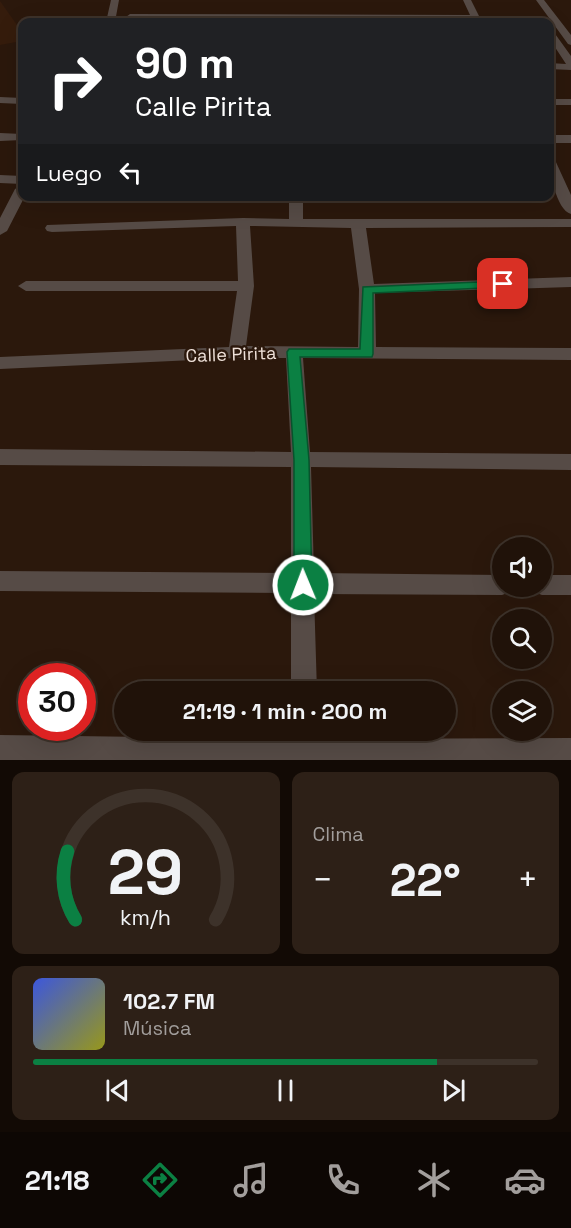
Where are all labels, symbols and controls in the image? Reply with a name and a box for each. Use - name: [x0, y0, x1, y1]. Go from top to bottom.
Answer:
- text: 90 m: [135, 37, 235, 90]
- icon: right: [36, 42, 114, 120]
- text: Calle Pirita: [135, 89, 272, 124]
- icon: left: [114, 156, 147, 189]
- text: Luego: [36, 159, 102, 187]
- pin: [477, 258, 528, 309]
- icon: arrive: [486, 267, 519, 300]
- street label: Calle Pirita: [185, 341, 277, 367]
- map controls: [492, 537, 552, 741]
- button: sound: [492, 537, 552, 597]
- position arrow: [271, 553, 335, 617]
- button: search: [492, 609, 552, 669]
- speed limit sign: 30: [18, 663, 96, 741]
- button: layers: [492, 681, 552, 741]
- text: 21:19 · 1 min · 200 m: [183, 697, 387, 725]
- text: Clima: [313, 821, 364, 847]
- text: 29: [108, 833, 183, 912]
- text: 22°: [390, 852, 461, 909]
- text: −: [313, 859, 333, 901]
- text: +: [518, 859, 538, 901]
- text: km/h: [120, 904, 171, 931]
- text: 102.7 FM: [123, 987, 215, 1015]
- text: Música: [123, 1015, 191, 1041]
- icon: previous: [101, 1074, 134, 1107]
- icon: pause: [269, 1074, 302, 1107]
- icon: next: [437, 1074, 470, 1107]
- icon: directions: [139, 1159, 181, 1201]
- icon: music: [230, 1159, 272, 1201]
- icon: phone: [322, 1159, 364, 1201]
- icon: climate: [413, 1159, 455, 1201]
- icon: car: [504, 1159, 546, 1201]
- text: 21:18: [25, 1163, 89, 1198]

